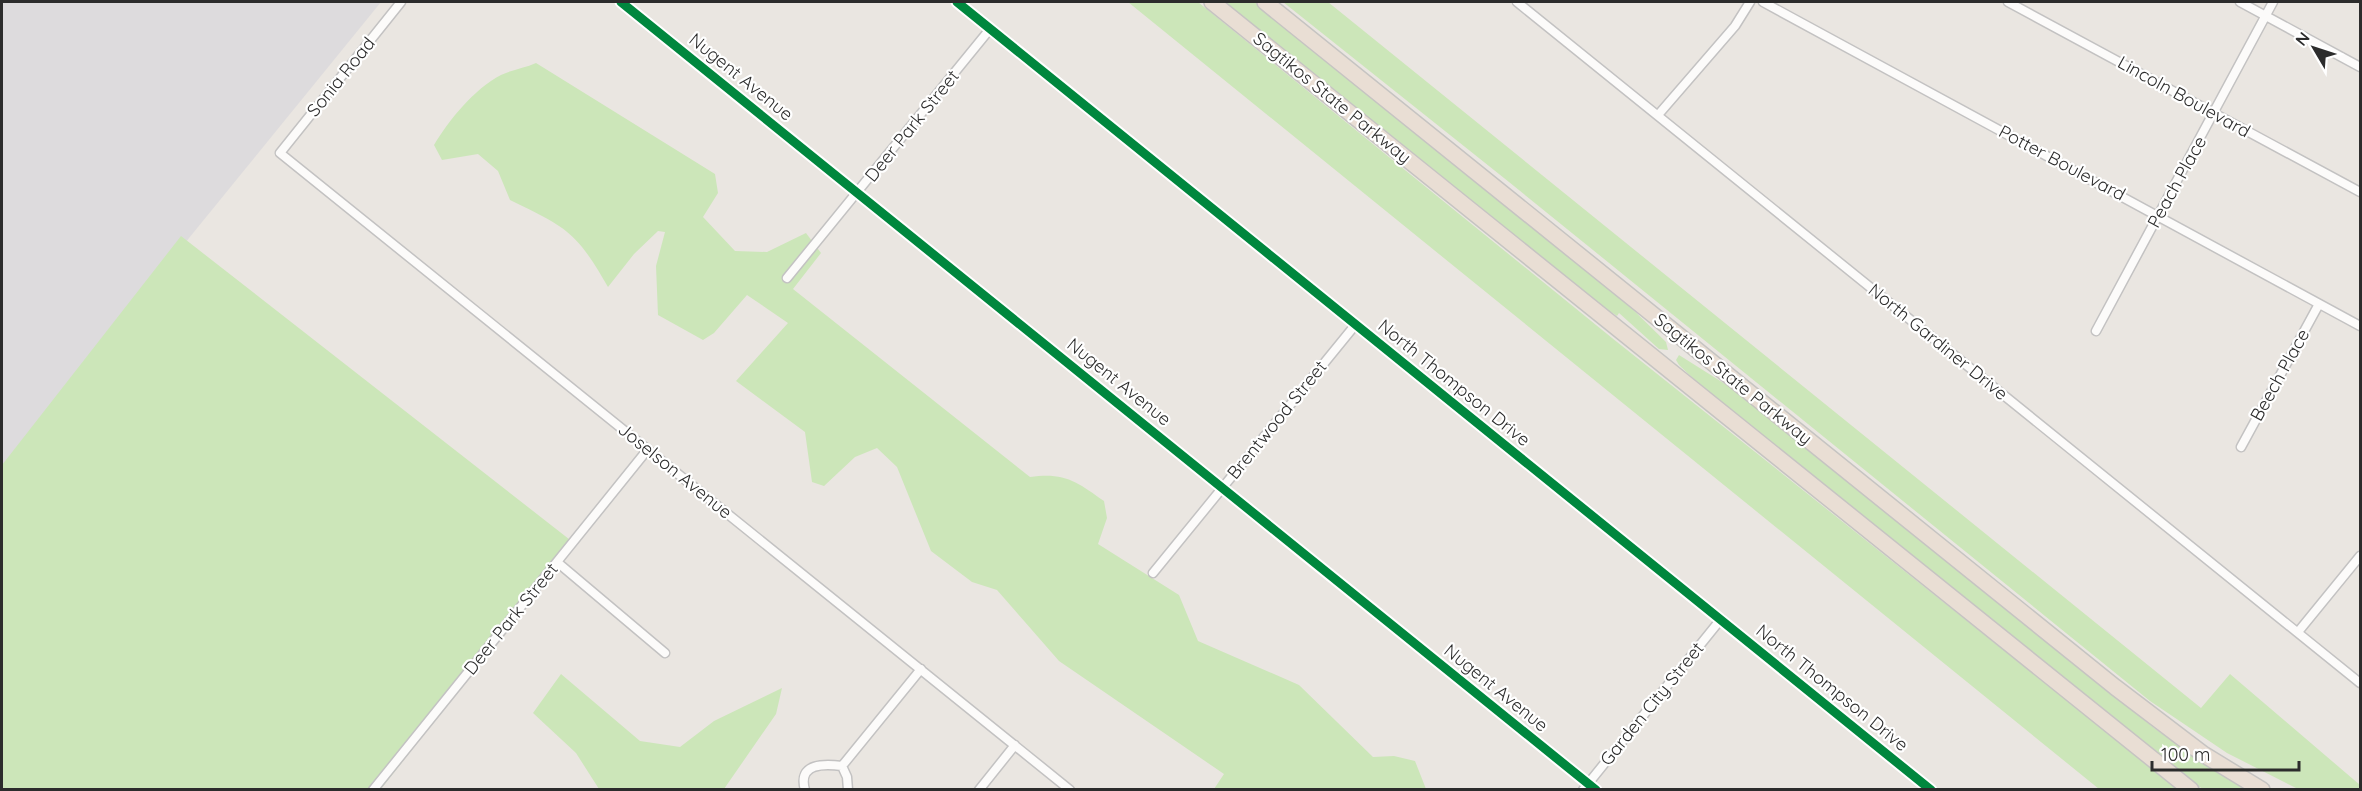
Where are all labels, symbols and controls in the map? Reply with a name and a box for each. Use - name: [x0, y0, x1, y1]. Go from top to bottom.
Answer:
- north arrow: [2284, 18, 2344, 78]
- street label: Sagtikos State Parkway: [1249, 27, 1416, 168]
- street label: Nugent Avenue: [685, 28, 798, 126]
- text: N: [2291, 28, 2314, 49]
- street label: Sonia Road: [302, 32, 380, 121]
- street label: Lincoln Boulevard: [2114, 51, 2255, 143]
- street label: Deer Park Street: [859, 65, 964, 186]
- street label: Potter Boulevard: [1995, 119, 2130, 206]
- street label: Peach Place: [2142, 132, 2211, 232]
- street label: North Gardiner Drive: [1864, 278, 2013, 405]
- street label: Sagtikos State Parkway: [1650, 308, 1817, 449]
- street label: North Thompson Drive: [1373, 314, 1535, 451]
- street label: Beech Place: [2245, 325, 2314, 425]
- street label: Nugent Avenue: [1063, 333, 1176, 431]
- street label: Brentwood Street: [1222, 356, 1331, 484]
- street label: Joselson Avenue: [614, 418, 737, 524]
- street label: Deer Park Street: [458, 558, 563, 679]
- street label: North Thompson Drive: [1751, 619, 1913, 756]
- street label: Garden City Street: [1595, 637, 1709, 770]
- street label: Nugent Avenue: [1440, 639, 1553, 737]
- scale bar: [2152, 734, 2299, 772]
- text: 100 m: [2161, 743, 2210, 766]

